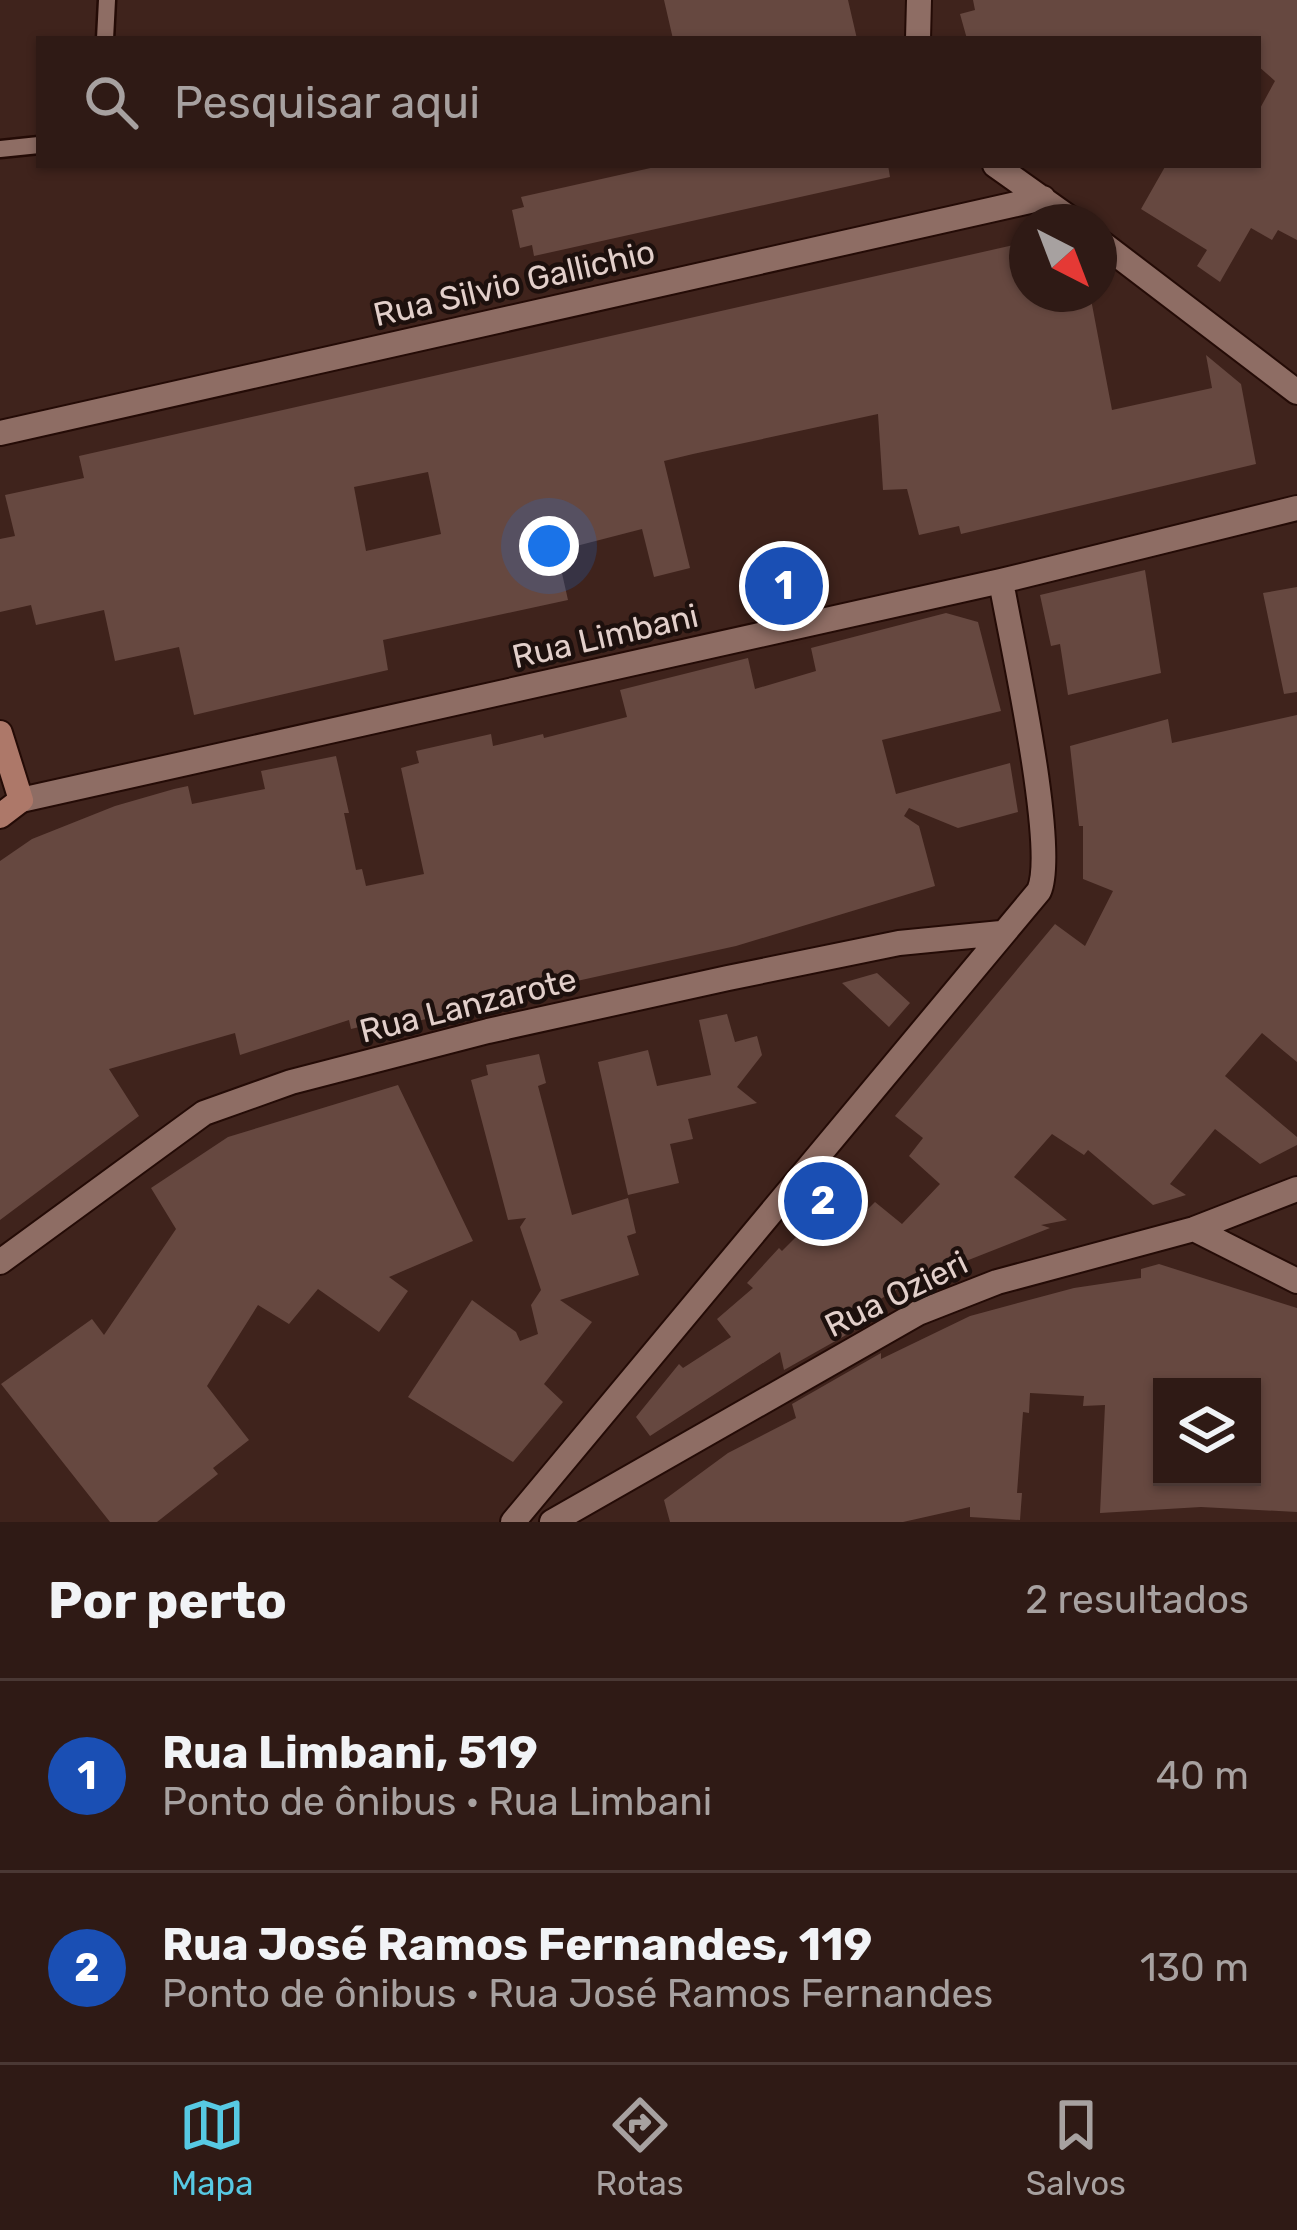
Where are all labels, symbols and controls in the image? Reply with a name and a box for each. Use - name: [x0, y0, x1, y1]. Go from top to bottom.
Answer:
- search box: [36, 36, 1261, 168]
- icon: search: [78, 69, 144, 135]
- text: Pesquisar aqui: [174, 76, 480, 129]
- north arrow: [1009, 204, 1117, 312]
- street label: Rua Silvio Gallichio: [370, 232, 658, 334]
- your location: [519, 516, 579, 576]
- pin: 1: [745, 541, 823, 631]
- street label: Rua Limbani: [508, 596, 702, 676]
- street label: Rua Lanzarote: [356, 959, 580, 1051]
- pin: 2: [784, 1156, 862, 1246]
- street label: Rua Ozieri: [818, 1243, 974, 1345]
- map controls: [1153, 1378, 1261, 1486]
- button: layers: [1153, 1378, 1261, 1486]
- text: Por perto: [48, 1570, 287, 1631]
- text: 2 resultados: [1025, 1577, 1249, 1623]
- text: Rua Limbani, 519: [162, 1726, 538, 1779]
- text: 1: [77, 1753, 97, 1799]
- text: 40 m: [1156, 1753, 1249, 1799]
- text: Ponto de ônibus · Rua Limbani: [162, 1779, 712, 1825]
- text: Rua José Ramos Fernandes, 119: [162, 1918, 872, 1971]
- text: 2: [74, 1945, 100, 1991]
- text: 130 m: [1140, 1945, 1249, 1991]
- text: Ponto de ônibus · Rua José Ramos Fernandes: [162, 1971, 993, 2017]
- tab: Mapa: [171, 2092, 253, 2203]
- tab: Rotas: [595, 2092, 684, 2203]
- tab: Salvos: [1026, 2092, 1126, 2203]

